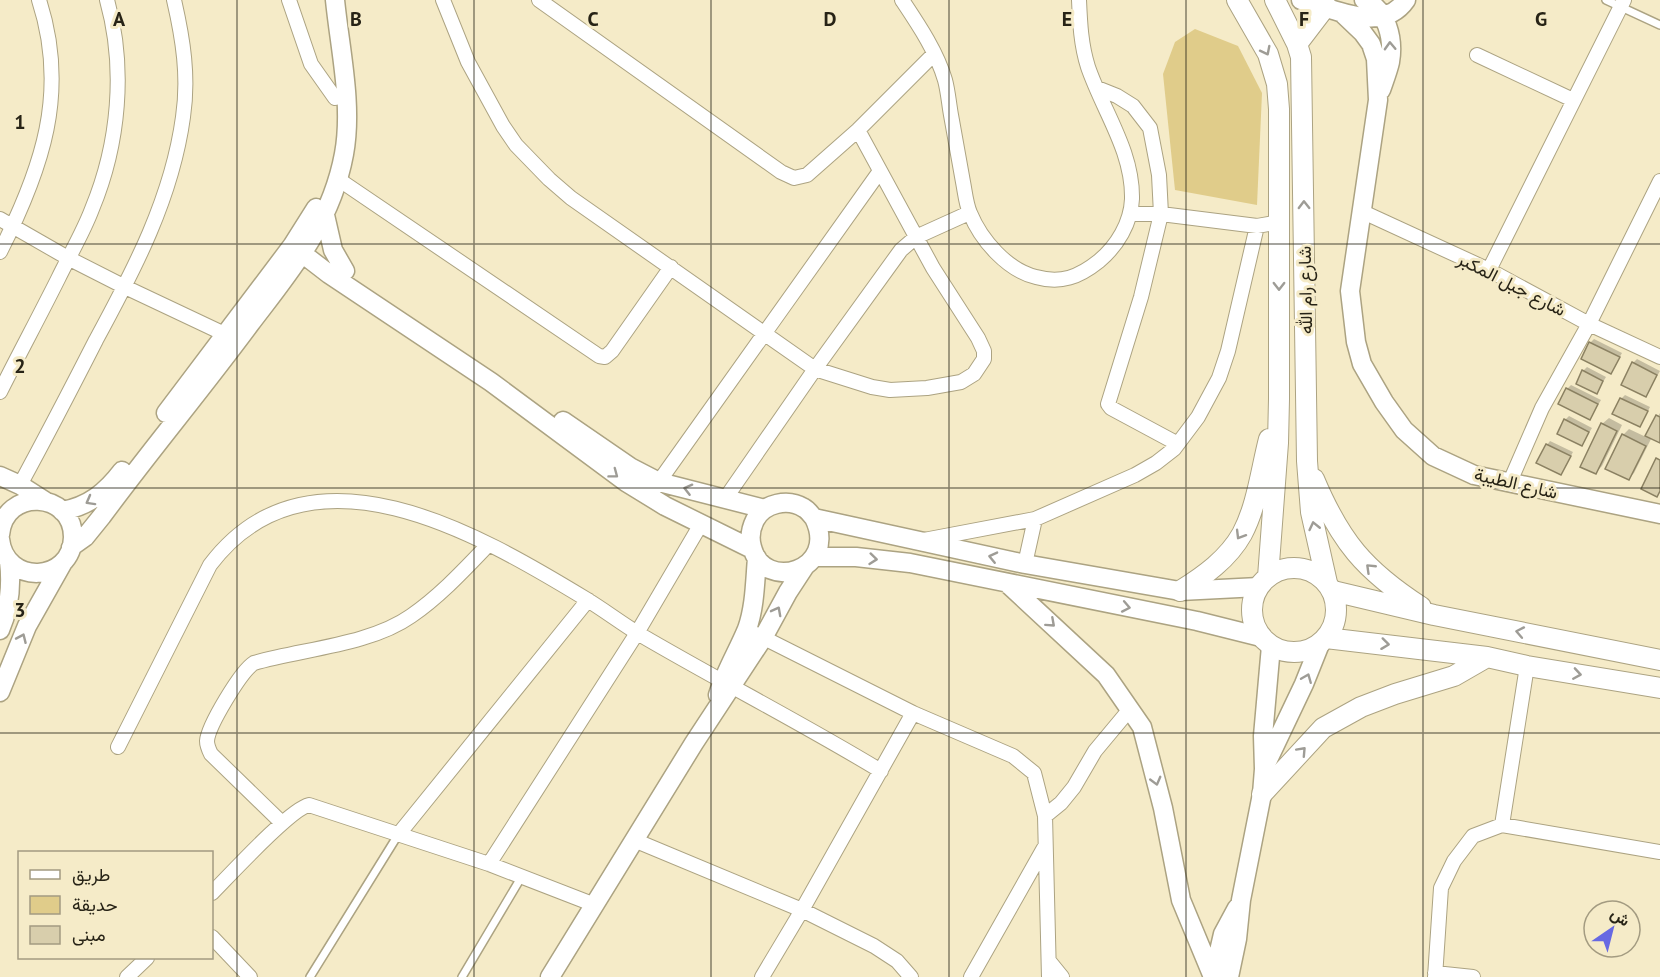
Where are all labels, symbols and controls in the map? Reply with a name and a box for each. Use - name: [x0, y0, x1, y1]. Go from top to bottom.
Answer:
- text: A: [113, 6, 126, 32]
- text: B: [350, 6, 362, 32]
- text: C: [587, 6, 599, 32]
- text: D: [824, 6, 837, 32]
- text: E: [1062, 6, 1072, 32]
- text: F: [1299, 6, 1309, 32]
- text: G: [1535, 6, 1547, 32]
- one-way arrow: [1384, 41, 1396, 50]
- one-way arrow: [1259, 45, 1270, 55]
- text: 1: [14, 109, 26, 135]
- one-way arrow: [1298, 201, 1310, 210]
- street label: شارع رام الله: [1293, 246, 1318, 334]
- street label: شارع جبل المكبر: [1453, 246, 1570, 322]
- one-way arrow: [1273, 281, 1285, 290]
- text: 2: [14, 353, 26, 379]
- street label: شارع الطيبة: [1472, 462, 1560, 505]
- one-way arrow: [608, 466, 619, 477]
- one-way arrow: [683, 484, 693, 497]
- one-way arrow: [86, 494, 96, 505]
- one-way arrow: [1309, 521, 1322, 531]
- one-way arrow: [1235, 529, 1247, 539]
- one-way arrow: [869, 552, 878, 564]
- one-way arrow: [989, 552, 999, 565]
- one-way arrow: [1367, 564, 1377, 575]
- text: 3: [14, 597, 26, 623]
- one-way arrow: [1121, 600, 1131, 613]
- one-way arrow: [770, 607, 781, 617]
- one-way arrow: [1044, 616, 1055, 627]
- one-way arrow: [1516, 626, 1526, 639]
- one-way arrow: [15, 633, 27, 644]
- one-way arrow: [1380, 637, 1389, 649]
- one-way arrow: [1572, 668, 1582, 680]
- one-way arrow: [1300, 673, 1312, 684]
- one-way arrow: [1295, 748, 1306, 758]
- one-way arrow: [1149, 776, 1161, 786]
- legend: [18, 851, 213, 959]
- text: طريق: [72, 863, 110, 886]
- text: حديقة: [72, 893, 118, 916]
- north arrow: [1582, 899, 1642, 959]
- text: ش: [1607, 903, 1634, 930]
- text: مبنى: [72, 923, 106, 946]

